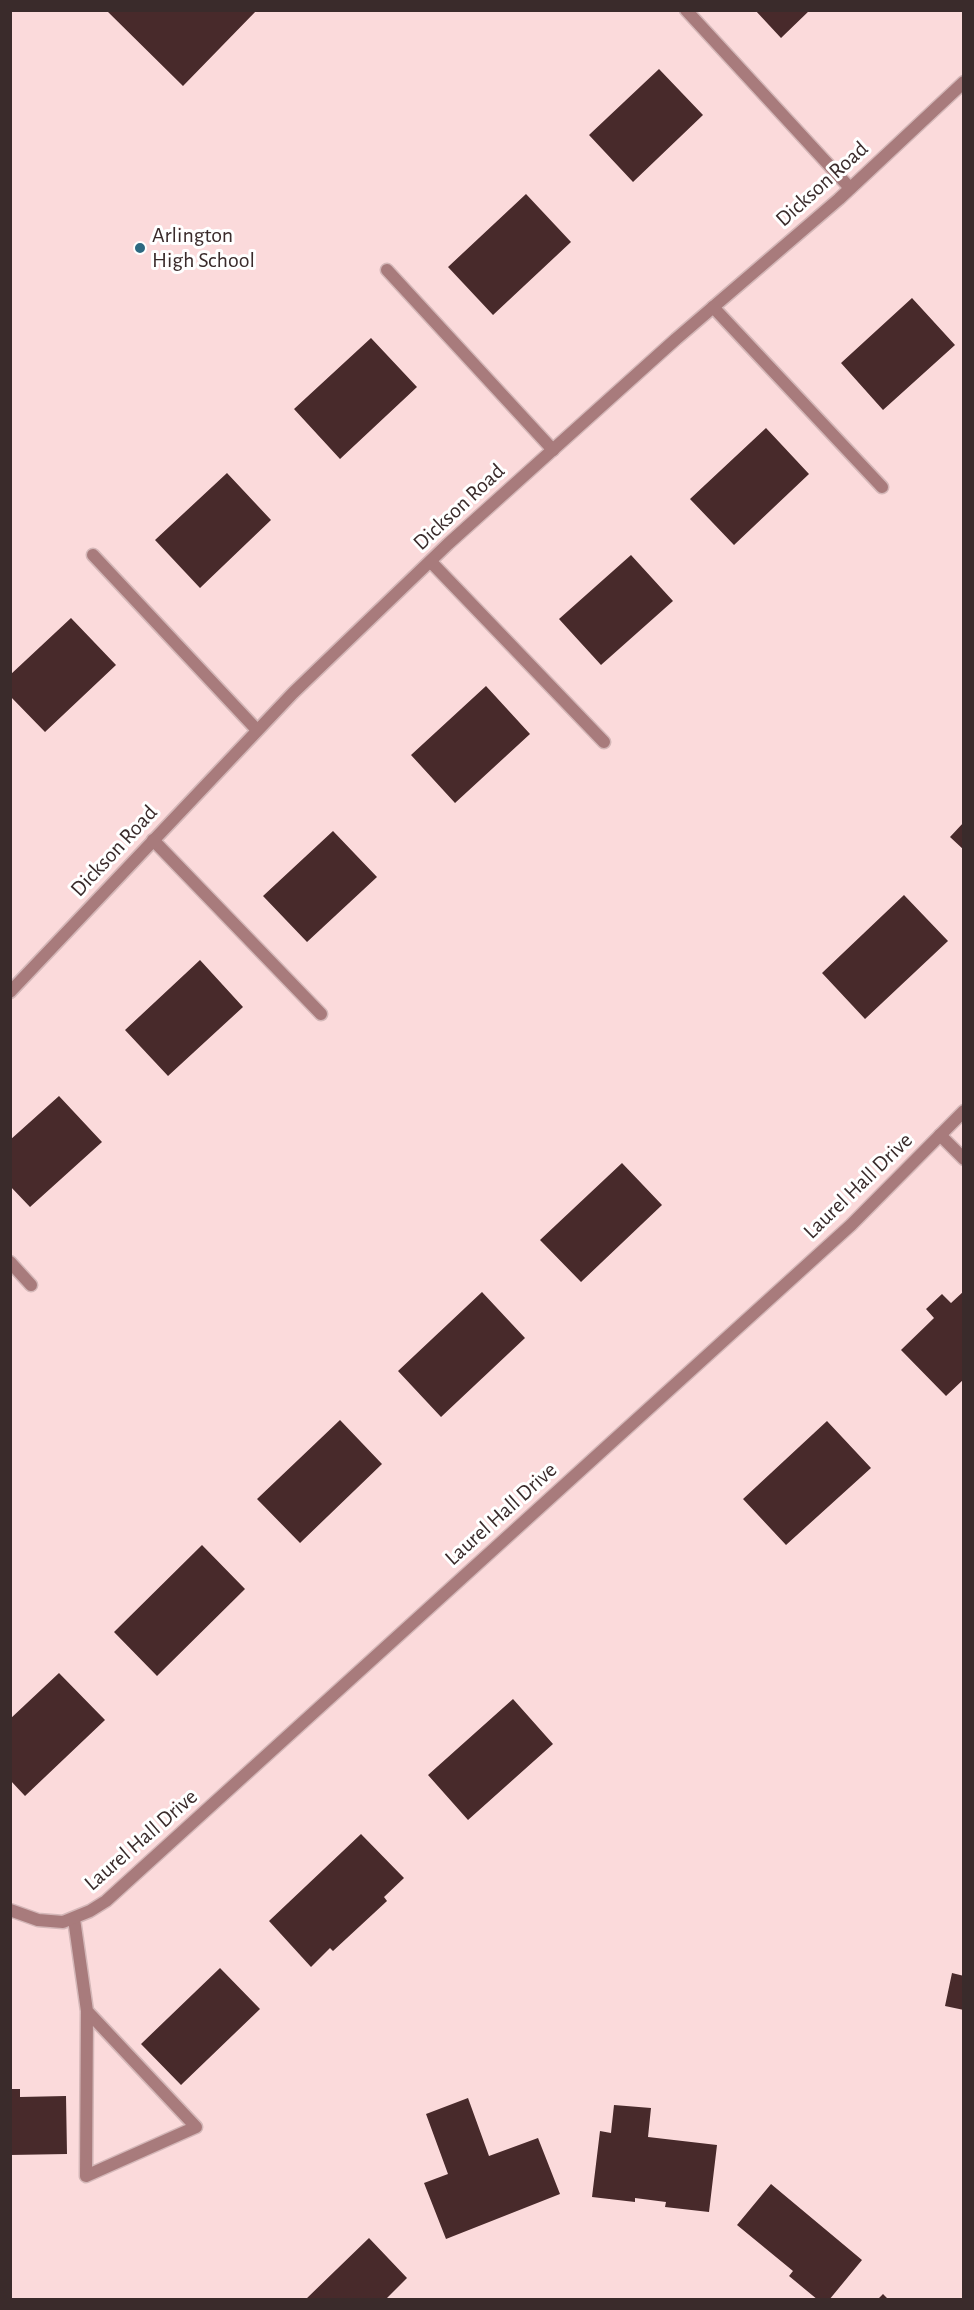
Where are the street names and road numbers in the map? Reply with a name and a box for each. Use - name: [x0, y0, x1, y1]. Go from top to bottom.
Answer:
- street label: Dickson Road: [770, 136, 874, 232]
- street label: Dickson Road: [408, 458, 510, 556]
- street label: Dickson Road: [65, 800, 163, 902]
- street label: Laurel Hall Drive: [798, 1127, 918, 1245]
- street label: Laurel Hall Drive: [440, 1457, 562, 1571]
- street label: Laurel Hall Drive: [79, 1784, 203, 1896]

